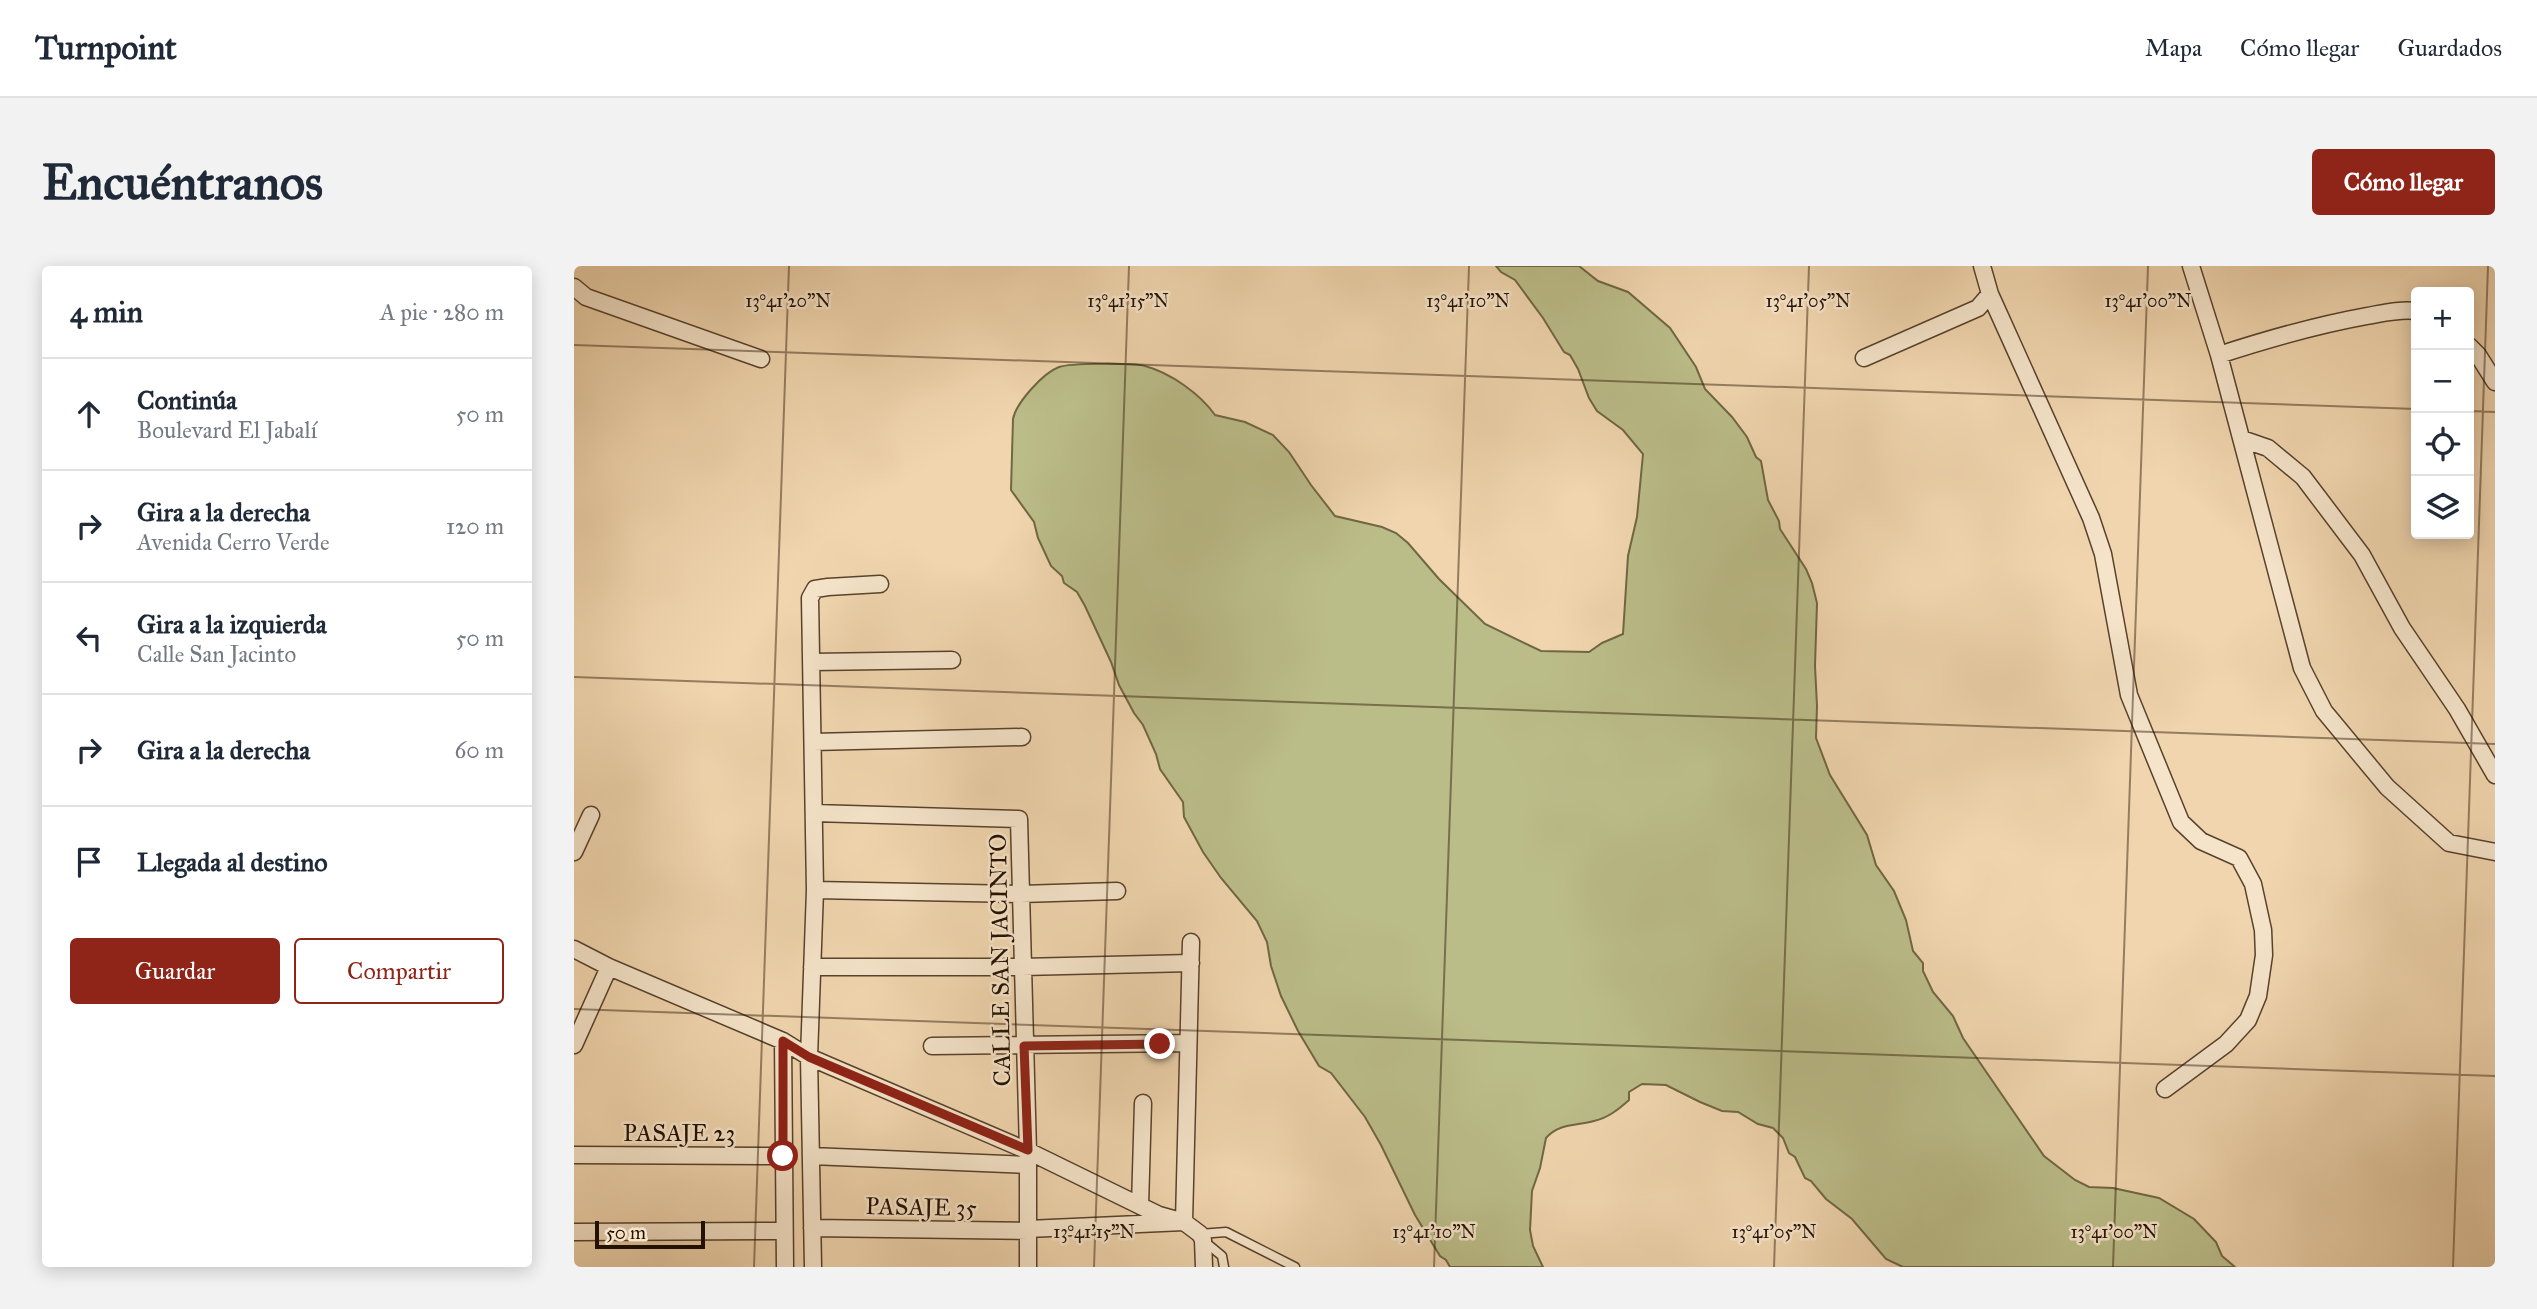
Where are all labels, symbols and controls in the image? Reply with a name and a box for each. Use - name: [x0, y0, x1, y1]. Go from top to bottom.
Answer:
- text: Turnpoint: [35, 28, 177, 68]
- text: Mapa: [2145, 33, 2202, 63]
- text: Cómo llegar: [2240, 33, 2359, 63]
- text: Guardados: [2397, 33, 2502, 63]
- button: Cómo llegar: [2312, 149, 2495, 215]
- text: Encuéntranos: [42, 153, 323, 212]
- map controls: [2411, 287, 2474, 539]
- button: +: [2411, 287, 2474, 350]
- text: 13°41'20"N: [745, 290, 831, 312]
- text: 13°41'15"N: [1087, 290, 1169, 312]
- text: 13°41'10"N: [1426, 290, 1510, 312]
- text: 13°41'05"N: [1766, 290, 1850, 312]
- text: 13°41'00"N: [2104, 290, 2192, 312]
- text: 4 min: [70, 294, 143, 330]
- text: A pie · 280 m: [380, 298, 504, 326]
- button: −: [2411, 350, 2474, 413]
- text: Continúa: [137, 384, 237, 416]
- icon: ahead: [70, 395, 108, 433]
- text: 50 m: [456, 400, 504, 428]
- button: locate: [2411, 413, 2474, 476]
- text: Boulevard El Jabalí: [137, 416, 317, 444]
- button: layers: [2411, 476, 2474, 539]
- text: Gira a la derecha: [137, 496, 310, 528]
- icon: right: [70, 507, 108, 545]
- text: 120 m: [446, 512, 504, 540]
- text: Avenida Cerro Verde: [137, 528, 330, 556]
- text: Gira a la izquierda: [137, 608, 327, 640]
- icon: left: [70, 619, 108, 657]
- text: 50 m: [456, 624, 504, 652]
- text: Calle San Jacinto: [137, 640, 296, 668]
- icon: right: [70, 731, 108, 769]
- text: Gira a la derecha: [137, 734, 310, 766]
- text: 60 m: [455, 736, 504, 764]
- street label: CALLE SAN JACINTO: [983, 833, 1017, 1087]
- icon: arrive: [70, 843, 108, 881]
- text: Llegada al destino: [137, 846, 328, 878]
- button: Guardar: [70, 938, 280, 1004]
- button: Compartir: [294, 938, 504, 1004]
- route end: [1144, 1028, 1175, 1059]
- street label: PASAJE 23: [623, 1118, 735, 1148]
- route start: [767, 1140, 798, 1171]
- street label: PASAJE 35: [865, 1191, 977, 1223]
- scale bar: [595, 1218, 705, 1250]
- text: 50 m: [606, 1221, 646, 1244]
- text: 13°41'15"N: [1053, 1221, 1135, 1243]
- text: 13°41'10"N: [1392, 1221, 1476, 1243]
- text: 13°41'05"N: [1732, 1221, 1816, 1243]
- text: 13°41'00"N: [2070, 1221, 2158, 1243]

